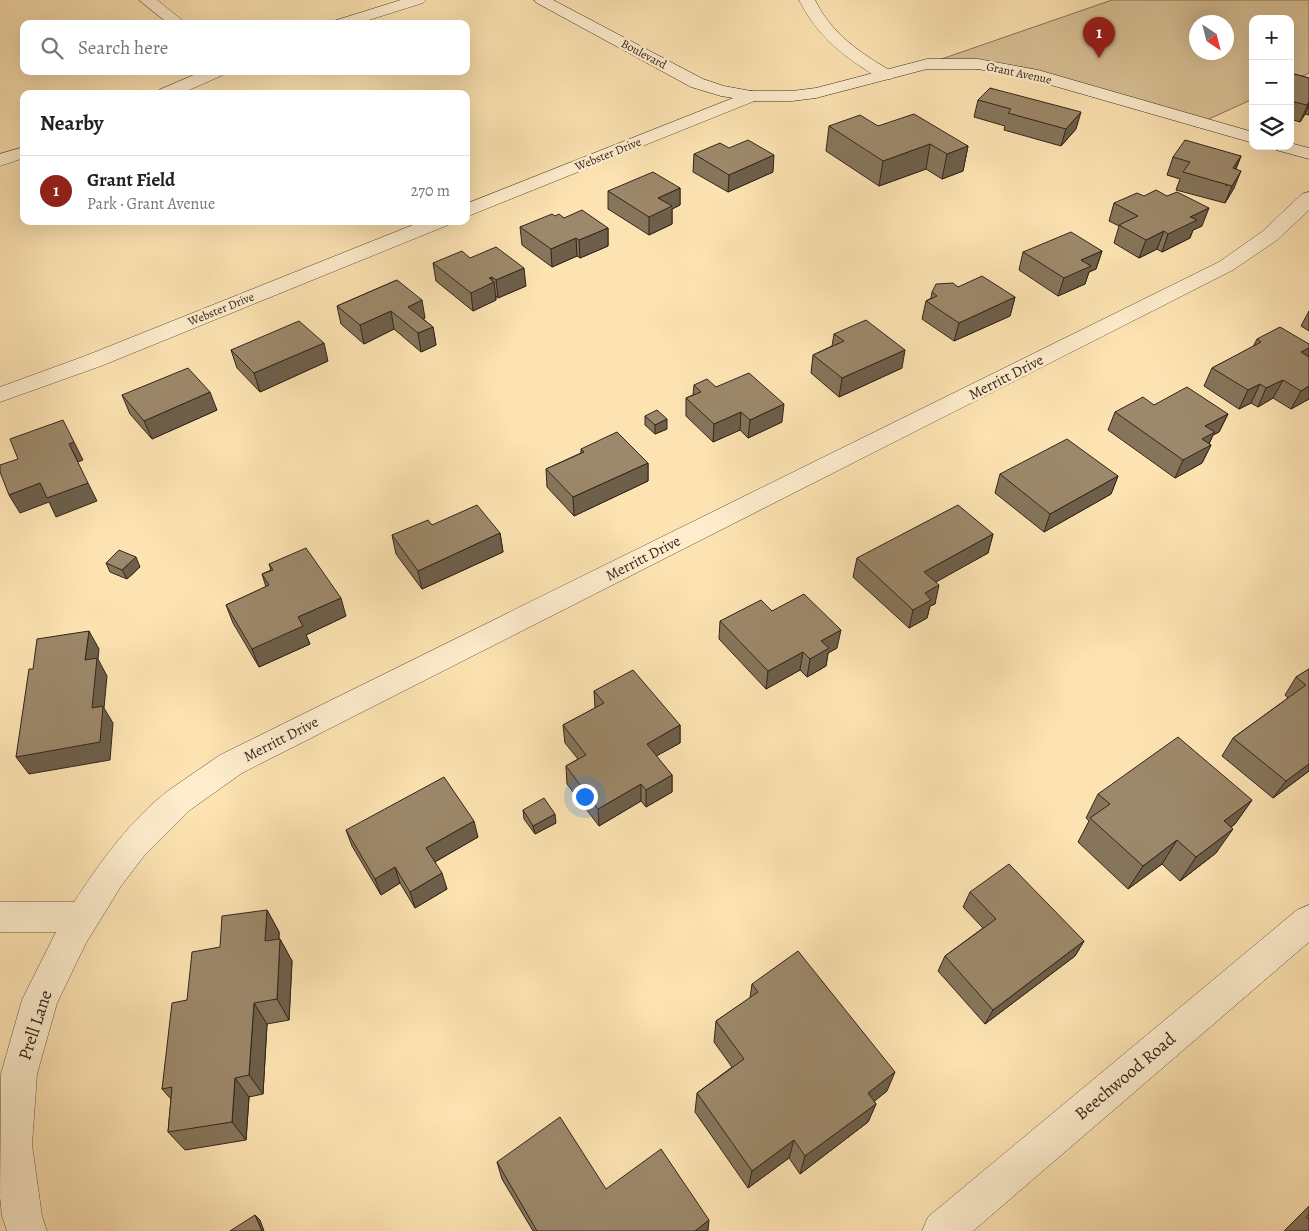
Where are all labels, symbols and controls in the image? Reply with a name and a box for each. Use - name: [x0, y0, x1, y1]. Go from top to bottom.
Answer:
- north arrow: [1189, 15, 1234, 60]
- map controls: [1249, 15, 1294, 150]
- button: +: [1249, 15, 1294, 60]
- pin: 1: [1083, 17, 1115, 58]
- search box: [20, 20, 470, 75]
- icon: search: [38, 34, 66, 62]
- text: Search here: [78, 35, 168, 61]
- street label: Boulevard: [618, 35, 670, 73]
- street label: Grant Avenue: [985, 58, 1053, 88]
- button: −: [1249, 60, 1294, 105]
- button: layers: [1249, 105, 1294, 150]
- text: Nearby: [40, 109, 103, 137]
- street label: Webster Drive: [572, 134, 643, 175]
- text: Grant Field: [87, 167, 175, 193]
- text: 1: [53, 180, 59, 202]
- text: 270 m: [411, 180, 450, 202]
- text: Park · Grant Avenue: [87, 193, 215, 215]
- street label: Webster Drive: [185, 289, 256, 330]
- street label: Merritt Drive: [965, 349, 1047, 404]
- street label: Merritt Drive: [602, 530, 684, 585]
- street label: Merritt Drive: [240, 711, 322, 766]
- your location: [572, 784, 598, 810]
- street label: Prell Lane: [12, 987, 58, 1063]
- street label: Beechwood Road: [1070, 1027, 1181, 1125]

